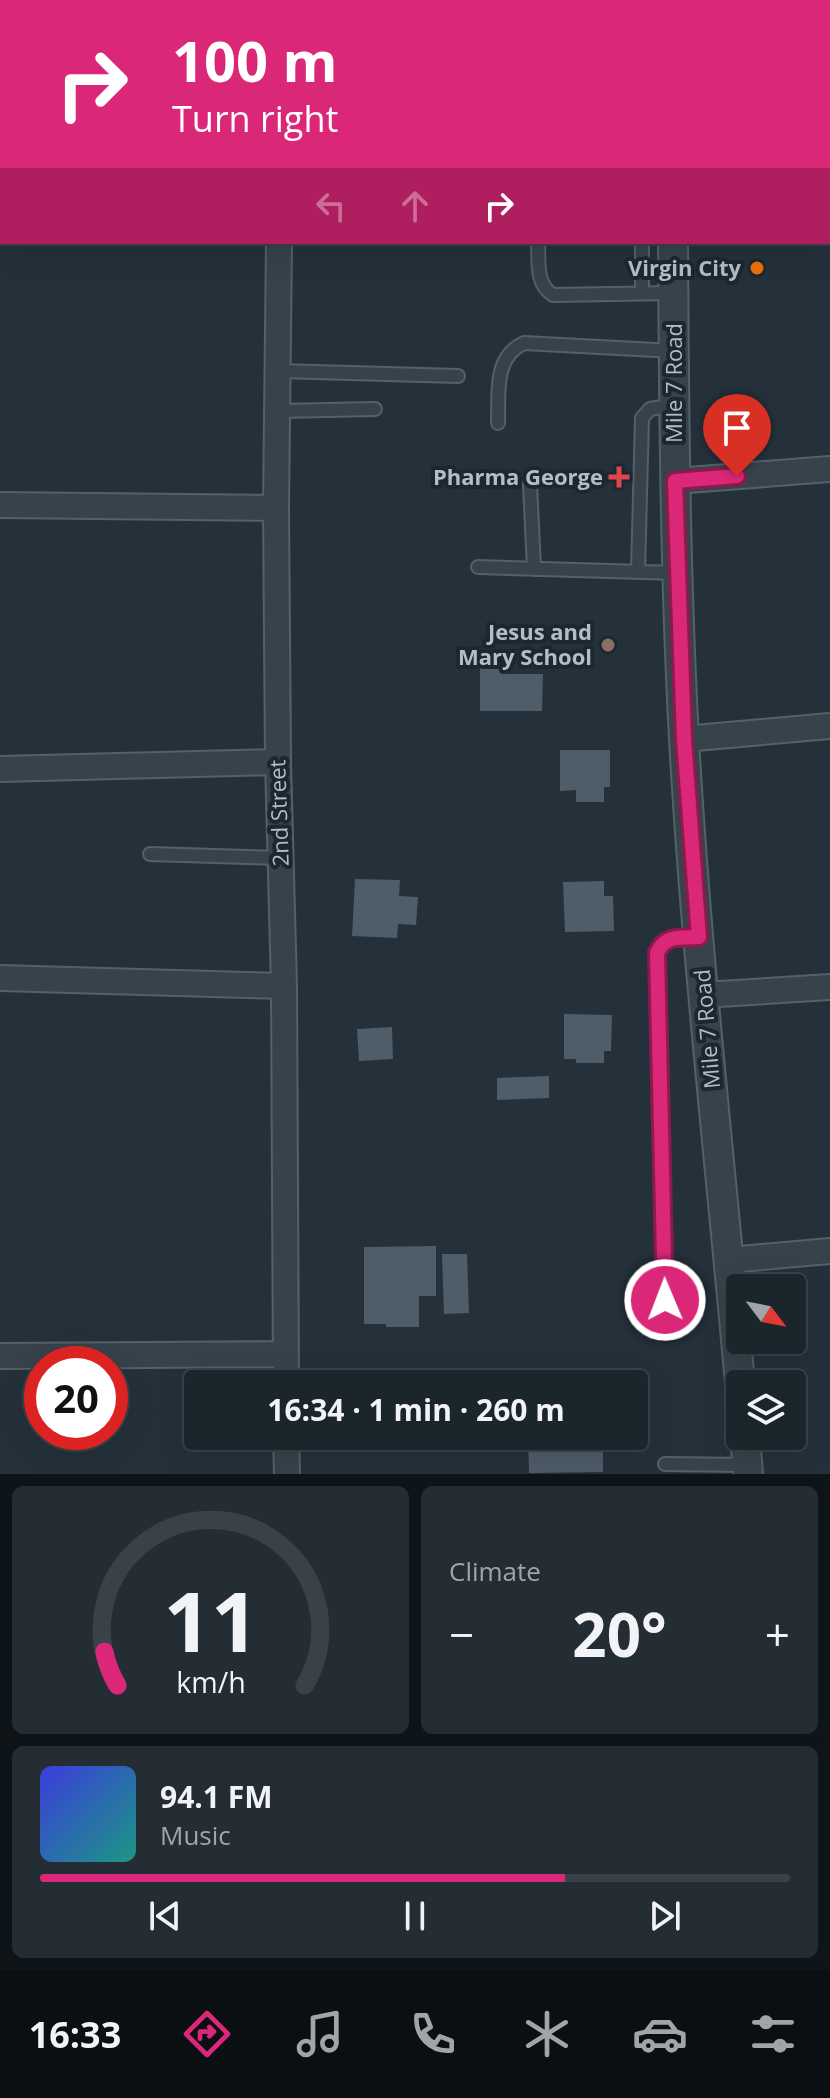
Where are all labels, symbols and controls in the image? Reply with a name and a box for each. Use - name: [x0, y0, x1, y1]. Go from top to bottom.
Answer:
- text: 100 m: [172, 22, 338, 98]
- icon: right: [40, 32, 144, 136]
- text: Turn right: [172, 94, 338, 143]
- icon: left: [309, 184, 353, 228]
- icon: ahead: [393, 184, 437, 228]
- icon: right: [477, 184, 521, 228]
- place label: Virgin City: [628, 252, 741, 282]
- marker: Virgin City: [748, 259, 766, 277]
- street label: Mile 7 Road: [658, 323, 688, 443]
- pin: [703, 394, 771, 476]
- icon: arrive: [715, 406, 759, 450]
- place label: Pharma George: [433, 461, 603, 491]
- marker: Pharma George: [610, 468, 628, 486]
- place label: Jesus and Mary School: [458, 616, 592, 671]
- marker: Jesus and Mary School: [599, 636, 617, 654]
- street label: 2nd Street: [261, 759, 295, 867]
- street label: Mile 7 Road: [686, 968, 726, 1090]
- position arrow: [623, 1258, 707, 1342]
- north arrow: [726, 1274, 806, 1354]
- map controls: [726, 1274, 806, 1450]
- speed limit sign: 20: [24, 1346, 128, 1450]
- button: layers: [726, 1370, 806, 1450]
- text: 16:34 · 1 min · 260 m: [267, 1389, 565, 1430]
- text: Climate: [449, 1553, 541, 1589]
- text: 11: [163, 1563, 258, 1676]
- text: 20°: [572, 1593, 667, 1675]
- text: −: [449, 1604, 474, 1664]
- text: +: [765, 1604, 790, 1664]
- text: km/h: [176, 1662, 245, 1701]
- text: 94.1 FM: [160, 1776, 273, 1817]
- text: Music: [160, 1817, 231, 1853]
- icon: previous: [143, 1894, 187, 1938]
- icon: pause: [393, 1894, 437, 1938]
- icon: next: [643, 1894, 687, 1938]
- icon: directions: [179, 2006, 235, 2062]
- icon: music: [292, 2006, 348, 2062]
- icon: phone: [405, 2006, 461, 2062]
- icon: climate: [519, 2006, 575, 2062]
- icon: car: [632, 2006, 688, 2062]
- icon: filters: [745, 2006, 801, 2062]
- text: 16:33: [29, 2010, 121, 2059]

